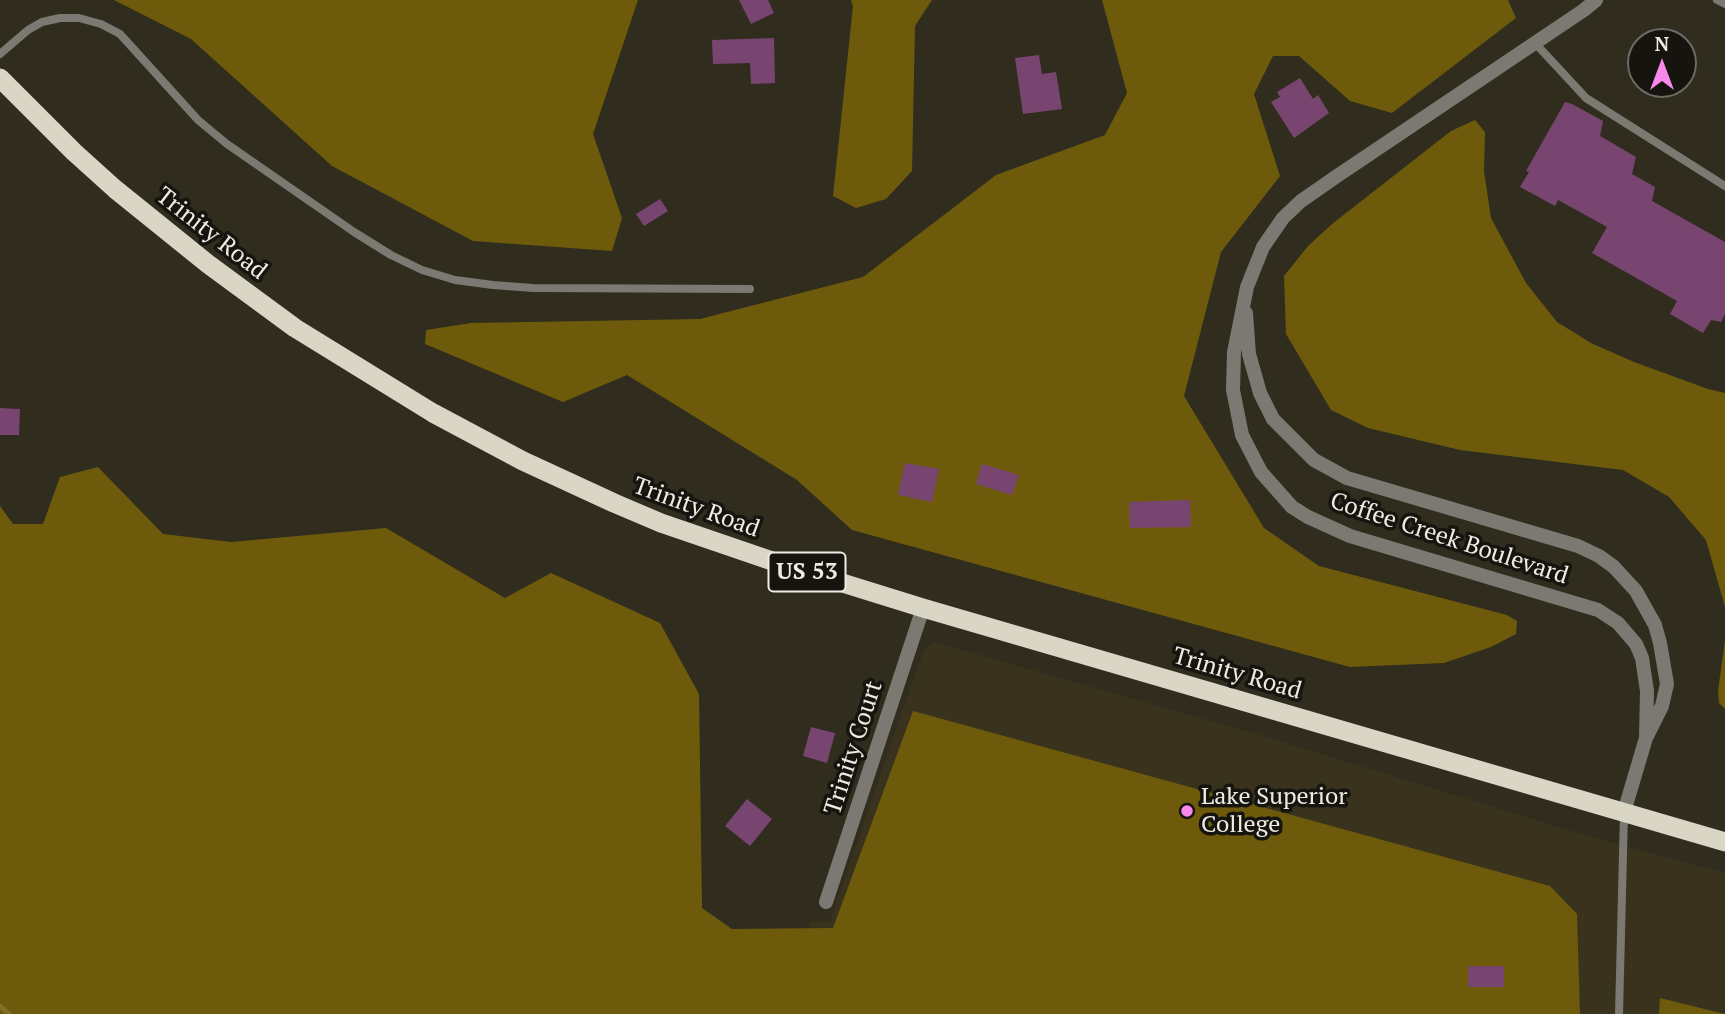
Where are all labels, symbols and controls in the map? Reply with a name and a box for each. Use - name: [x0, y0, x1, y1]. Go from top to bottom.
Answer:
- north arrow: [1627, 28, 1697, 98]
- text: N: [1655, 31, 1669, 56]
- street label: Trinity Road: [150, 182, 272, 286]
- street label: Trinity Road: [629, 472, 763, 544]
- street label: Coffee Creek Boulevard: [1326, 487, 1572, 591]
- road number: US 53: [768, 552, 846, 592]
- street label: Trinity Road: [1169, 642, 1305, 706]
- street label: Trinity Court: [819, 677, 889, 819]
- place label: Lake Superior College: [1201, 783, 1348, 839]
- marker: Lake Superior College: [1179, 803, 1195, 819]

